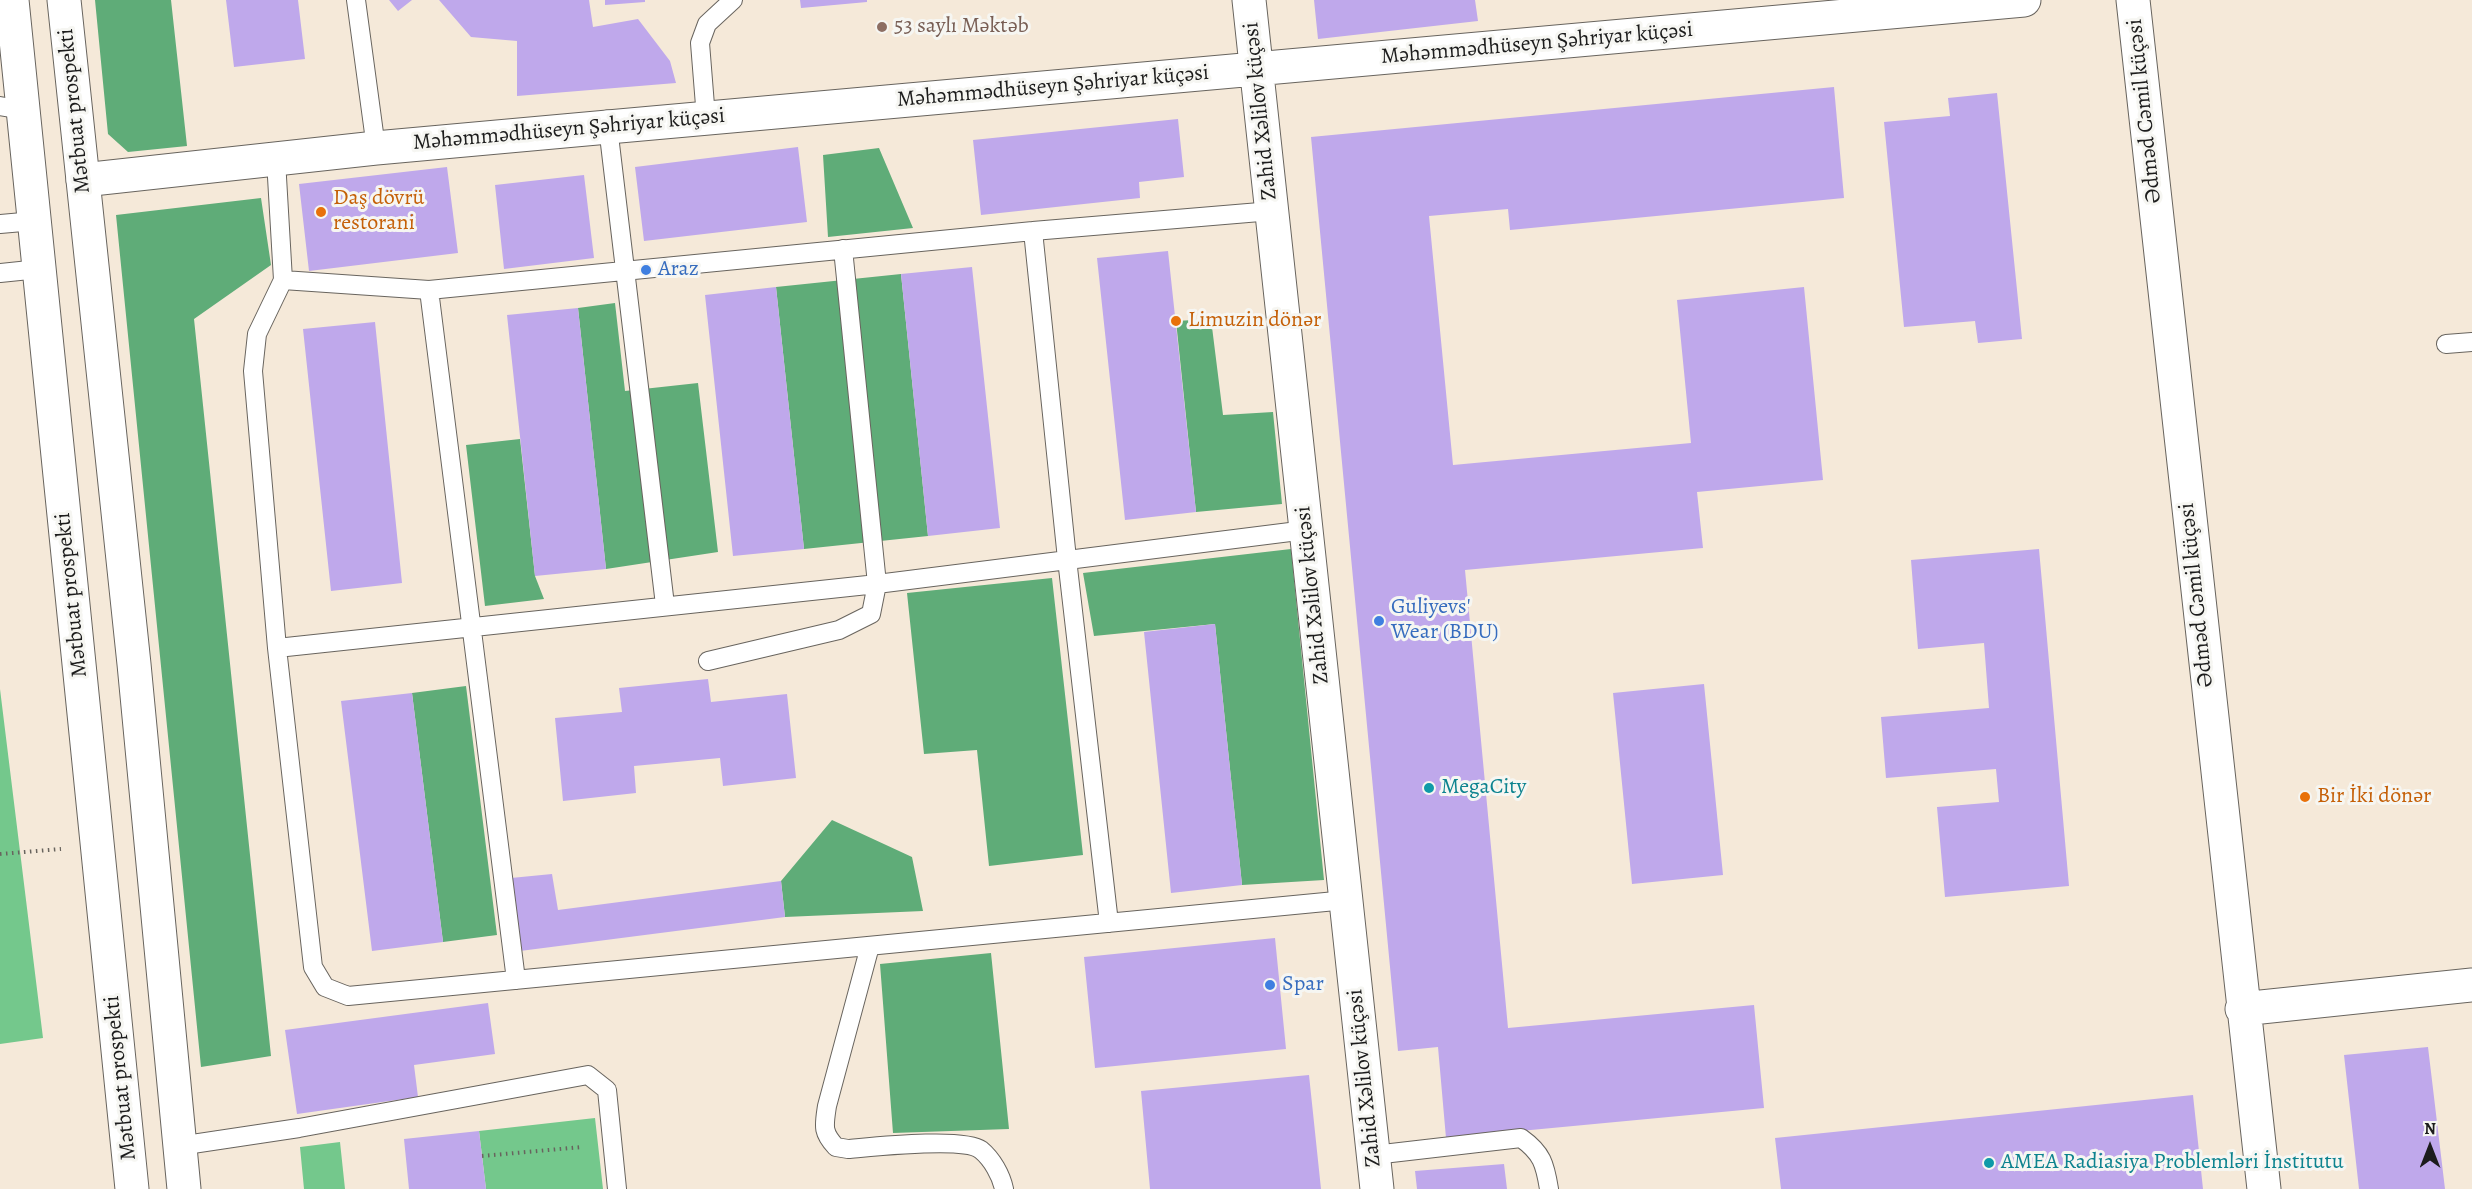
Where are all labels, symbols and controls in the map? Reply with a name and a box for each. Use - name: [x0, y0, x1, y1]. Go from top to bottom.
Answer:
- place label: 53 saylı Məktəb: [894, 14, 1029, 40]
- street label: Məhəmmədhüseyn Şəhriyar küçəsi: [1380, 17, 1694, 71]
- street label: Ədməd Cəmil küçəsi: [2122, 18, 2168, 204]
- marker: 53 saylı Məktəb: [875, 20, 889, 34]
- street label: Zahid Xəlilov küçəsi: [1239, 21, 1283, 201]
- street label: Mətbuat prospekti: [53, 27, 97, 195]
- street label: Məhəmmədhüseyn Şəhriyar küçəsi: [896, 60, 1210, 114]
- street label: Məhəmmədhüseyn Şəhriyar küçəsi: [412, 103, 726, 157]
- place label: Daş dövrü restorani: [333, 186, 424, 237]
- marker: Daş dövrü restorani: [314, 205, 328, 219]
- place label: Araz: [658, 257, 699, 283]
- marker: Araz: [639, 263, 653, 277]
- place label: Limuzin dönər: [1188, 308, 1321, 334]
- marker: Limuzin dönər: [1169, 314, 1183, 328]
- street label: Ədməd Cəmil küçəsi: [2174, 502, 2220, 688]
- street label: Zahid Xəlilov küçəsi: [1291, 505, 1335, 685]
- street label: Mətbuat prospekti: [50, 511, 94, 679]
- place label: Guliyevs' Wear (BDU): [1391, 595, 1498, 646]
- marker: Guliyevs' Wear (BDU): [1372, 614, 1386, 628]
- place label: MegaCity: [1441, 775, 1526, 801]
- marker: MegaCity: [1422, 781, 1436, 795]
- place label: Bir İki dönər: [2317, 784, 2431, 810]
- marker: Bir İki dönər: [2298, 790, 2312, 804]
- place label: Spar: [1282, 972, 1324, 998]
- marker: Spar: [1263, 978, 1277, 992]
- street label: Zahid Xəlilov küçəsi: [1343, 988, 1387, 1168]
- street label: Mətbuat prospekti: [99, 994, 143, 1162]
- north arrow: [2400, 1117, 2460, 1177]
- text: N: [2424, 1118, 2436, 1140]
- place label: AMEA Radiasiya Problemləri İnstitutu: [2001, 1150, 2344, 1176]
- marker: AMEA Radiasiya Problemləri İnstitutu: [1982, 1156, 1996, 1170]

